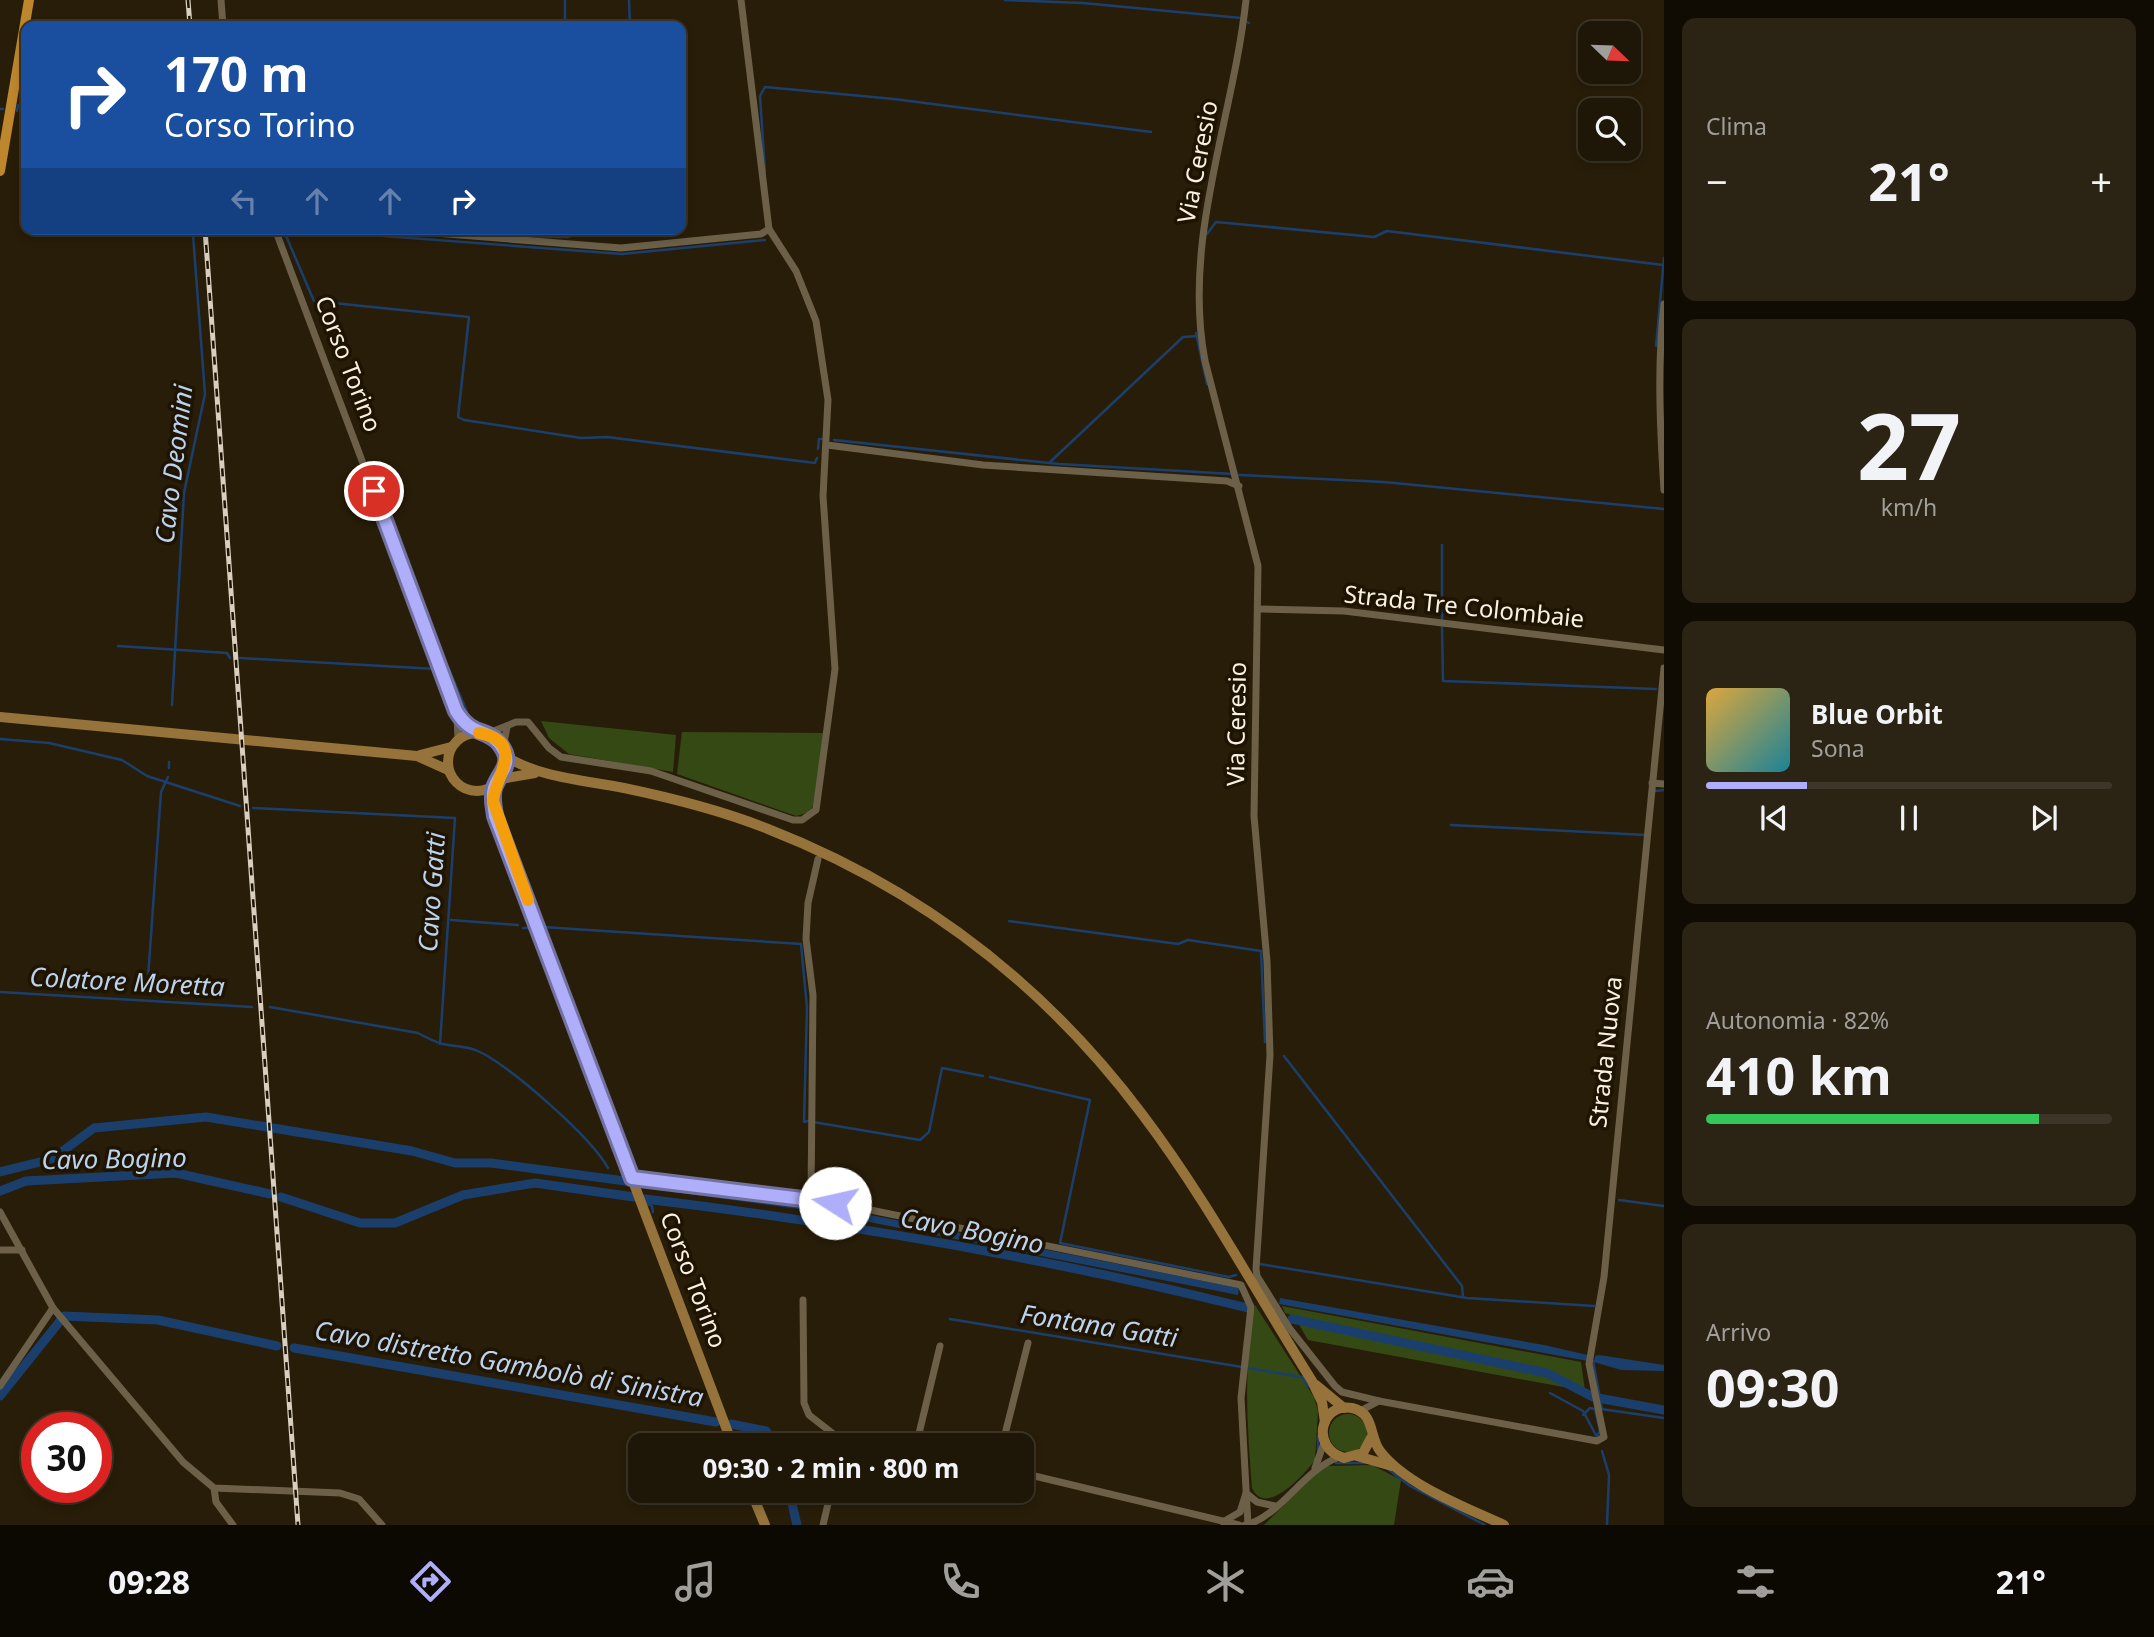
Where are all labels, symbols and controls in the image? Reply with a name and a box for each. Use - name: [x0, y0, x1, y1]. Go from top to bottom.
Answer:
- north arrow: [1578, 21, 1642, 84]
- map controls: [1578, 21, 1641, 161]
- text: 170 m: [164, 40, 309, 106]
- icon: right: [49, 49, 140, 140]
- street label: Via Ceresio: [1168, 98, 1225, 226]
- button: search: [1578, 98, 1641, 161]
- text: Corso Torino: [164, 103, 355, 146]
- text: Clima: [1706, 110, 1767, 142]
- text: 21°: [1868, 145, 1950, 216]
- text: −: [1706, 155, 1728, 207]
- text: +: [2090, 155, 2112, 207]
- icon: left: [225, 182, 263, 220]
- icon: ahead: [298, 182, 336, 220]
- icon: ahead: [371, 182, 409, 220]
- icon: right: [444, 182, 482, 220]
- street label: Corso Torino: [308, 291, 391, 436]
- water label: Cavo Deomini: [145, 381, 201, 545]
- text: 27: [1857, 383, 1961, 507]
- pin: [344, 461, 404, 521]
- icon: arrive: [355, 472, 393, 510]
- text: km/h: [1881, 491, 1937, 523]
- street label: Strada Tre Colombaie: [1342, 576, 1586, 635]
- street label: Via Ceresio: [1218, 662, 1253, 786]
- text: Blue Orbit: [1811, 696, 1943, 732]
- text: Sona: [1811, 732, 1865, 764]
- icon: previous: [1755, 799, 1793, 837]
- icon: pause: [1890, 799, 1928, 837]
- icon: next: [2025, 799, 2063, 837]
- water label: Cavo Gatti: [409, 830, 453, 953]
- water label: Colatore Moretta: [28, 958, 226, 1004]
- street label: Strada Nuova: [1580, 975, 1629, 1129]
- text: Autonomia · 82%: [1706, 1004, 1889, 1036]
- text: 410 km: [1706, 1039, 1892, 1110]
- water label: Cavo Bogino: [41, 1139, 187, 1177]
- position arrow: [798, 1166, 872, 1240]
- water label: Cavo Bogino: [897, 1198, 1047, 1262]
- street label: Corso Torino: [653, 1207, 736, 1352]
- water label: Fontana Gatti: [1018, 1295, 1181, 1355]
- water label: Cavo distretto Gambolò di Sinistra: [312, 1311, 707, 1415]
- text: Arrivo: [1706, 1316, 1771, 1348]
- text: 09:30: [1706, 1351, 1840, 1422]
- speed limit sign: 30: [21, 1412, 112, 1503]
- text: 09:30 · 2 min · 800 m: [703, 1450, 959, 1486]
- icon: directions: [406, 1557, 455, 1606]
- icon: music: [671, 1557, 720, 1606]
- icon: phone: [936, 1557, 985, 1606]
- icon: climate: [1201, 1557, 1250, 1606]
- icon: car: [1466, 1557, 1515, 1606]
- icon: filters: [1731, 1557, 1780, 1606]
- text: 09:28: [108, 1560, 190, 1603]
- text: 21°: [1996, 1560, 2046, 1603]

